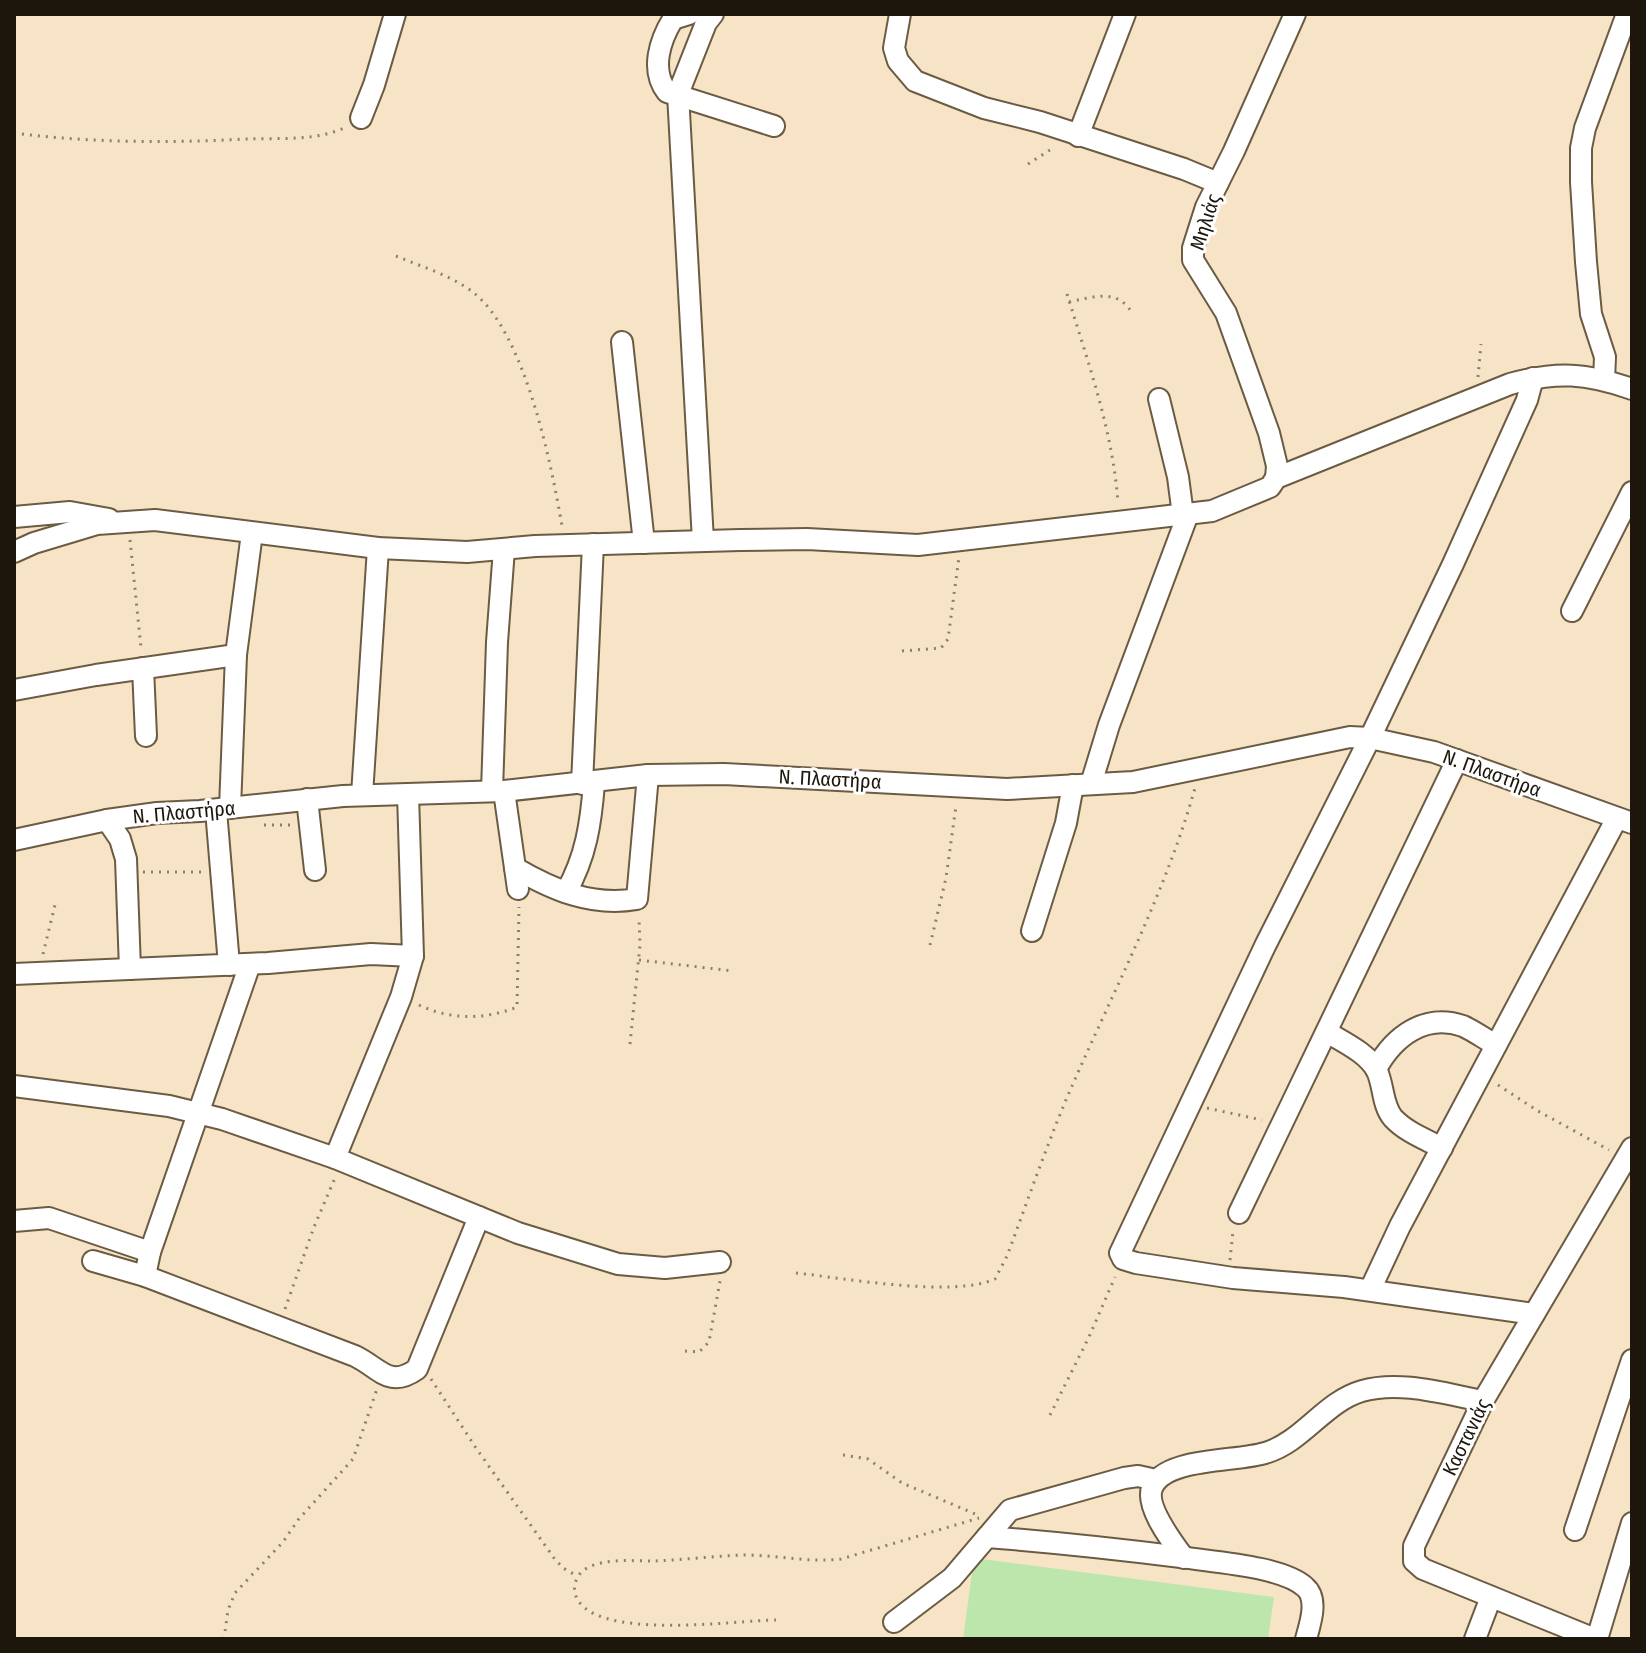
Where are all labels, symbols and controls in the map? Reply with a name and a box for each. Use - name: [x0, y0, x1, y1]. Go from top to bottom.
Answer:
- street label: Μηλιάς: [1185, 190, 1225, 253]
- street label: Ν. Πλαστήρα: [1439, 744, 1545, 802]
- street label: Ν. Πλαστήρα: [778, 764, 882, 794]
- street label: Ν. Πλαστήρα: [132, 796, 236, 828]
- street label: Καστανιάς: [1437, 1394, 1495, 1479]

